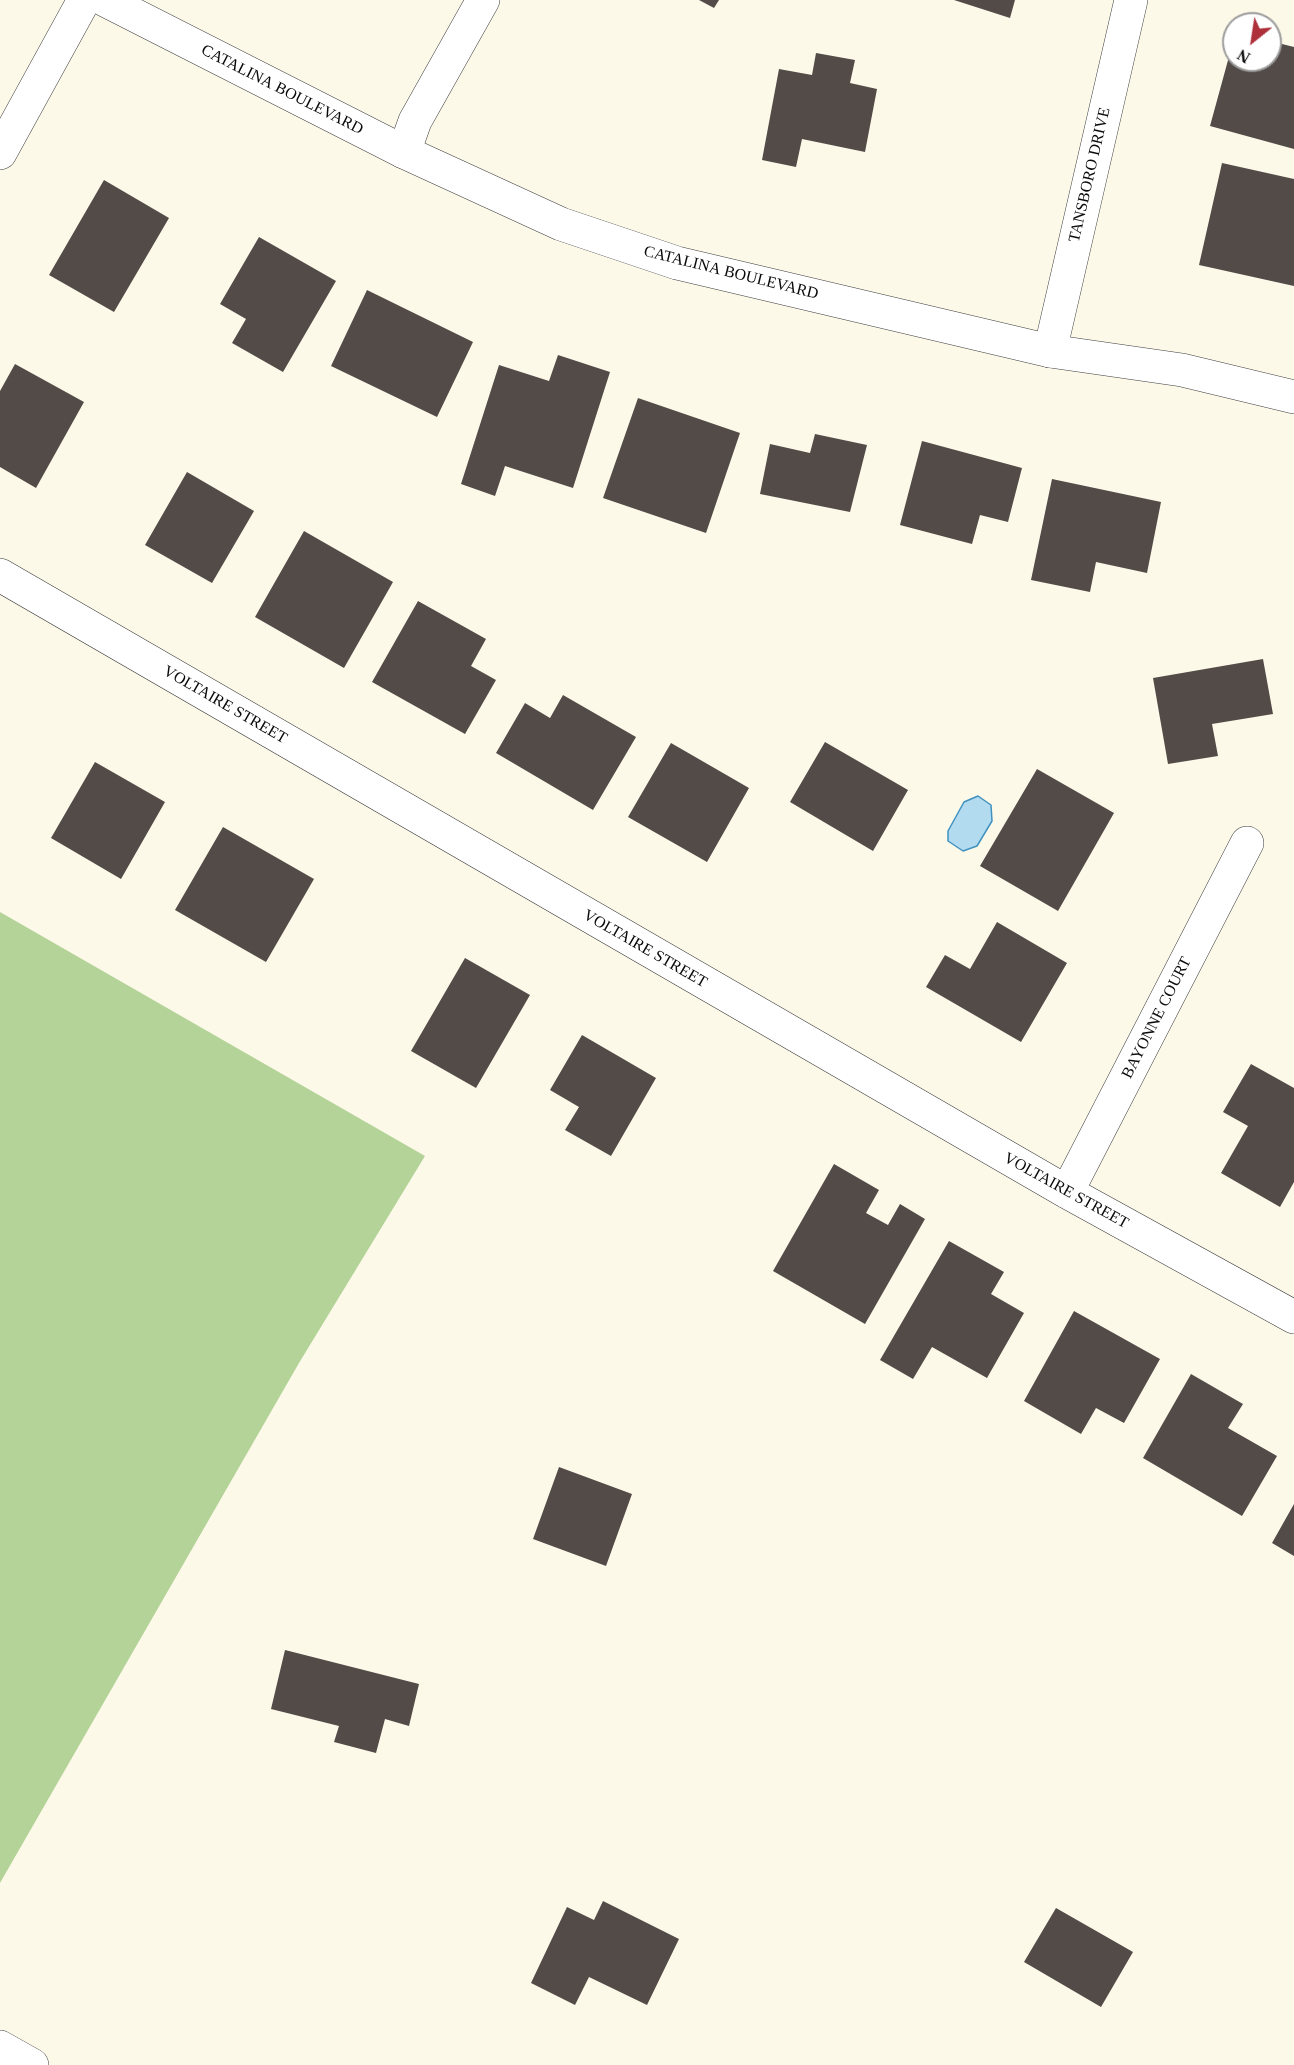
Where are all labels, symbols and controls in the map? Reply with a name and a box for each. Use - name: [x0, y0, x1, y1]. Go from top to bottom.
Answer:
- north arrow: [1222, 12, 1282, 72]
- street label: CATALINA BOULEVARD: [198, 41, 366, 139]
- text: N: [1234, 46, 1253, 67]
- street label: TANSBORO DRIVE: [1065, 106, 1115, 244]
- street label: CATALINA BOULEVARD: [642, 242, 820, 304]
- street label: VOLTAIRE STREET: [160, 662, 290, 748]
- street label: VOLTAIRE STREET: [580, 906, 710, 992]
- street label: BAYONNE COURT: [1118, 954, 1196, 1082]
- street label: VOLTAIRE STREET: [1000, 1149, 1132, 1233]

